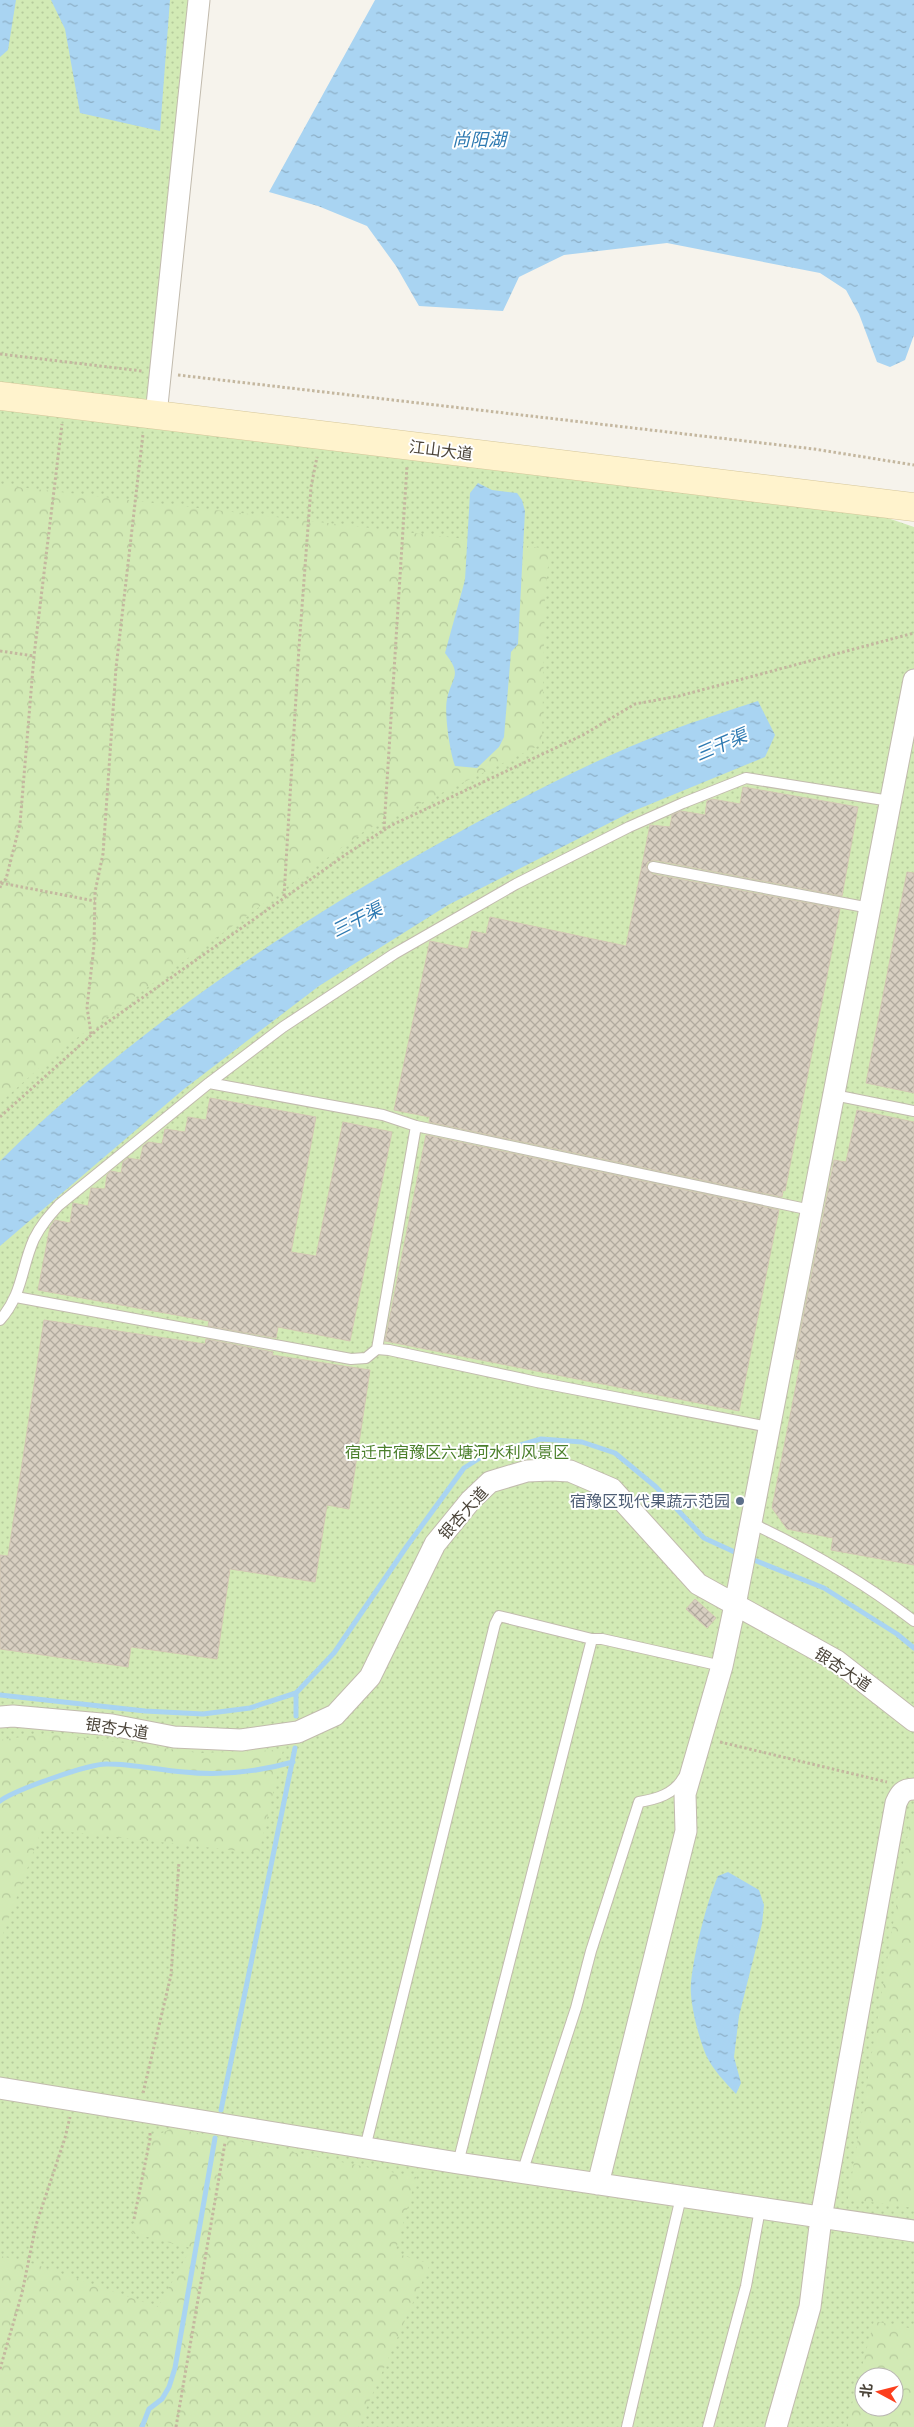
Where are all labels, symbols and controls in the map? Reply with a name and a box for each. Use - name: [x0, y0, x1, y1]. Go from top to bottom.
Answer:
- water label: 尚阳湖: [452, 128, 509, 151]
- street label: 江山大道: [408, 436, 474, 465]
- water label: 三干渠: [691, 722, 753, 766]
- water label: 三干渠: [327, 896, 389, 942]
- park label: 宿迁市宿豫区六塘河水利风景区: [345, 1442, 569, 1463]
- street label: 银杏大道: [434, 1483, 493, 1544]
- place label: 宿豫区现代果蔬示范园: [570, 1491, 730, 1512]
- marker: 宿豫区现代果蔬示范园: [734, 1495, 746, 1507]
- street label: 银杏大道: [810, 1643, 875, 1696]
- street label: 银杏大道: [84, 1713, 150, 1744]
- north arrow: [854, 2367, 904, 2417]
- text: 北: [856, 2382, 876, 2398]

